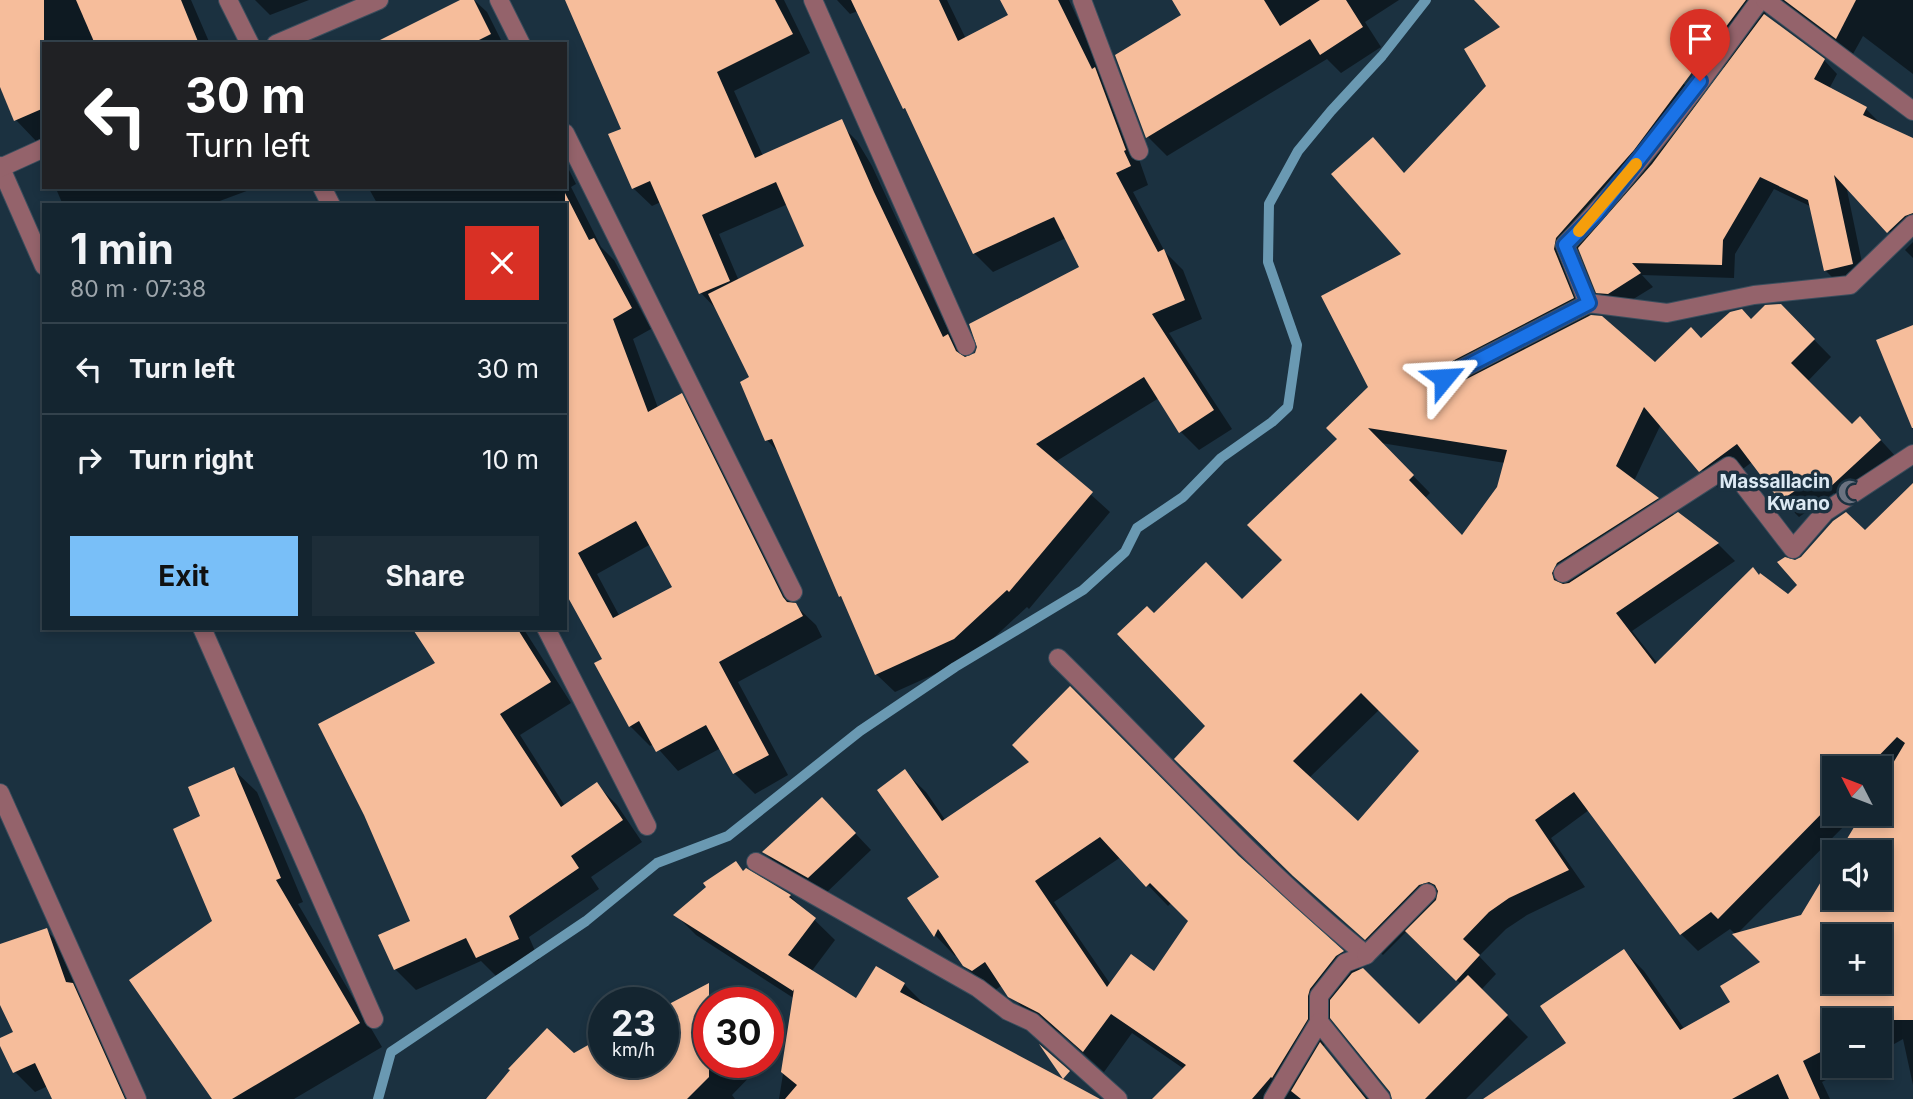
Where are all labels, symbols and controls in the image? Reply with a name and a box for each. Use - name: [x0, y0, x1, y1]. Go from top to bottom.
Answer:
- pin: [1670, 9, 1730, 81]
- icon: arrive: [1681, 20, 1719, 58]
- text: 30 m: [185, 66, 306, 125]
- icon: left: [70, 70, 161, 161]
- text: Turn left: [185, 126, 310, 165]
- text: 1 min: [70, 223, 174, 274]
- button: close: [465, 226, 539, 300]
- text: 80 m · 07:38: [70, 275, 206, 303]
- position arrow: [1407, 341, 1481, 415]
- icon: left: [70, 350, 108, 388]
- text: Turn left: [129, 353, 235, 384]
- text: 30 m: [476, 353, 539, 384]
- icon: right: [70, 441, 108, 479]
- text: Turn right: [129, 444, 254, 475]
- text: 10 m: [482, 444, 539, 475]
- place label: Massallacin Kwano: [1719, 470, 1830, 515]
- mosque icon: Massallacin Kwano: [1836, 478, 1864, 506]
- button: Exit: [70, 536, 298, 616]
- button: Share: [312, 536, 539, 616]
- north arrow: [1822, 756, 1892, 826]
- map controls: [1822, 756, 1892, 1078]
- button: sound: [1822, 840, 1892, 910]
- button: +: [1822, 924, 1892, 994]
- speed limit sign: 30: [693, 987, 784, 1078]
- text: 23: [611, 1002, 656, 1044]
- button: −: [1822, 1008, 1892, 1078]
- text: km/h: [612, 1039, 655, 1060]

